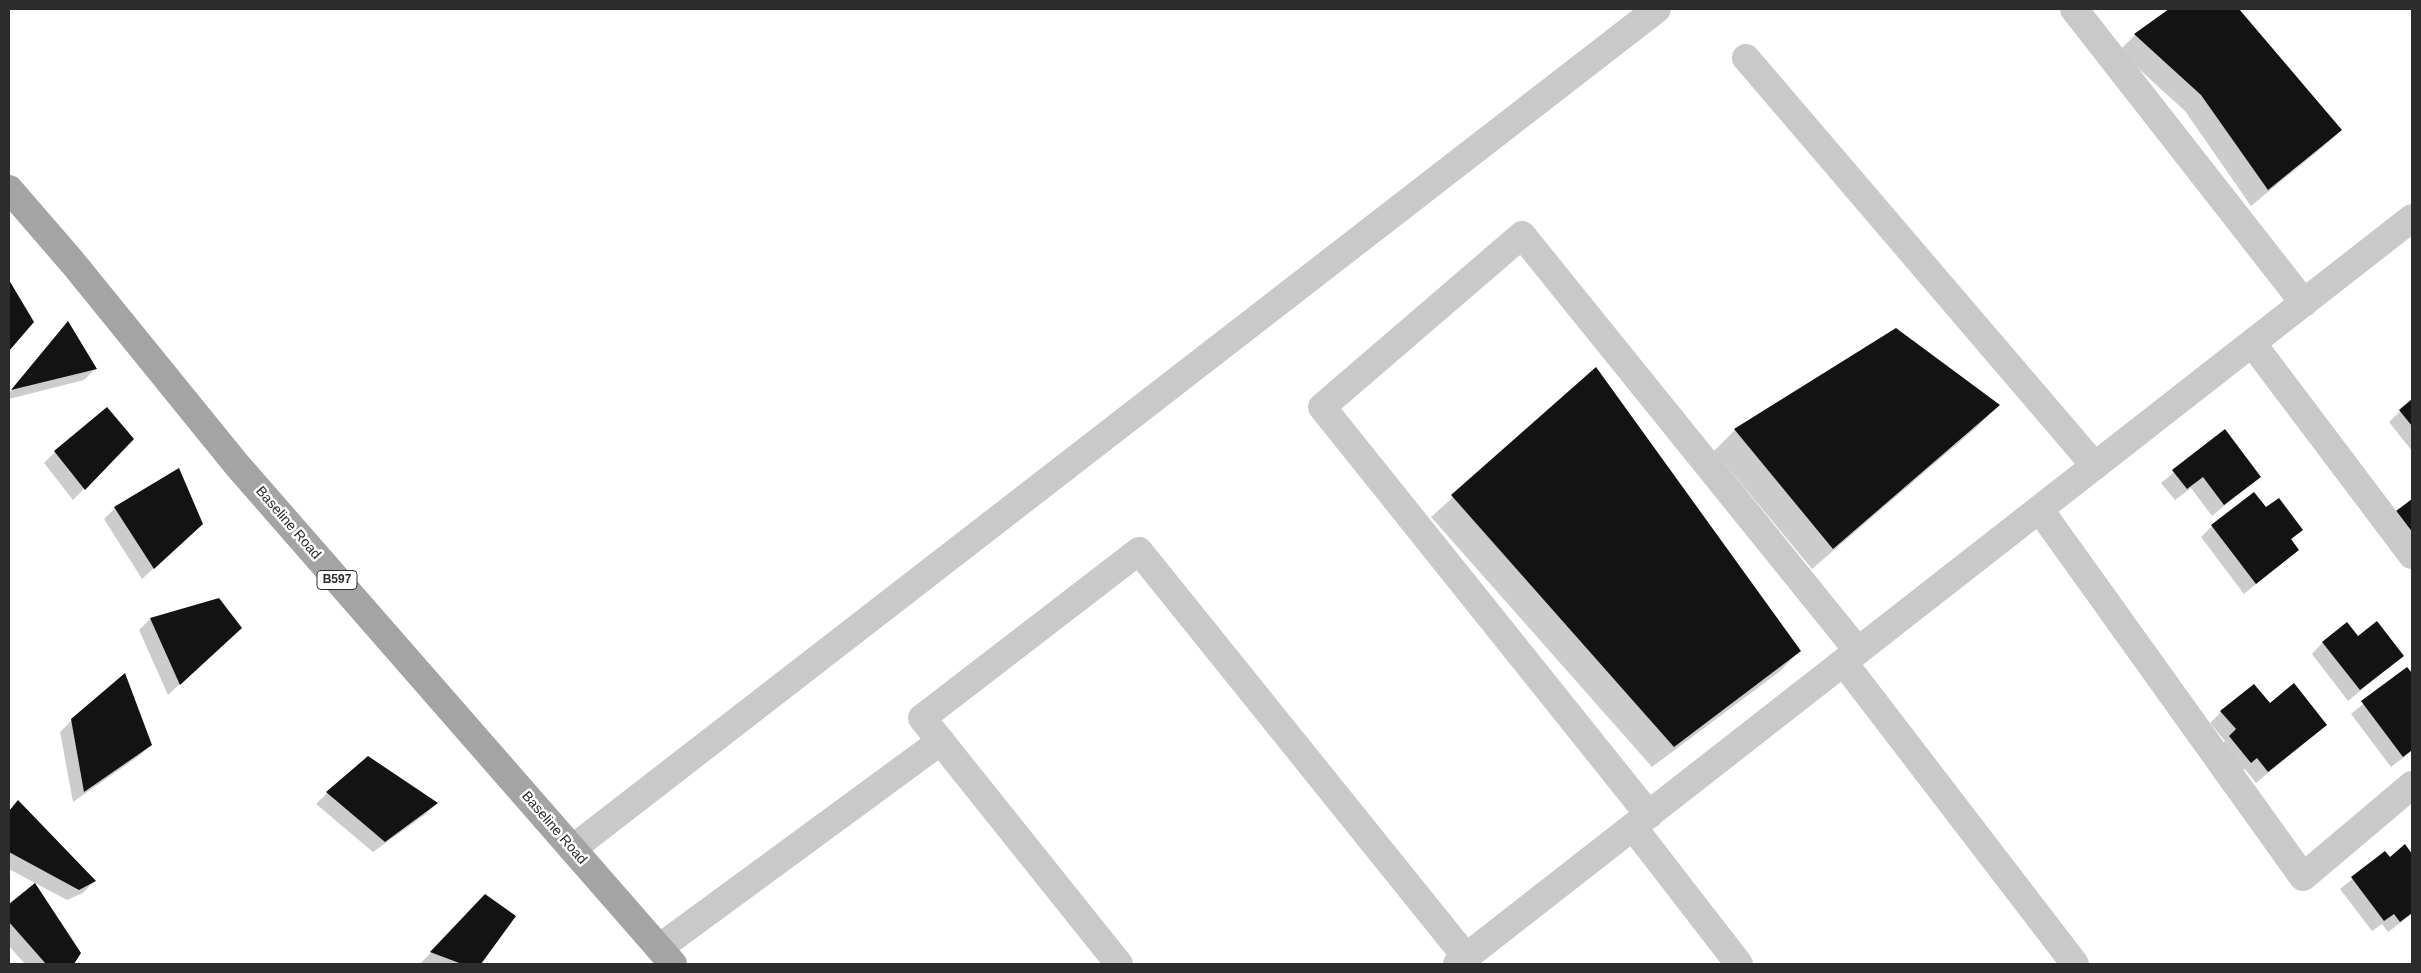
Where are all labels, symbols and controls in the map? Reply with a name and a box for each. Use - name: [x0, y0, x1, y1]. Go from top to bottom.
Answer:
- street label: Baseline Road: [252, 483, 324, 563]
- road number: B597: [317, 570, 357, 590]
- street label: Baseline Road: [518, 788, 590, 868]

